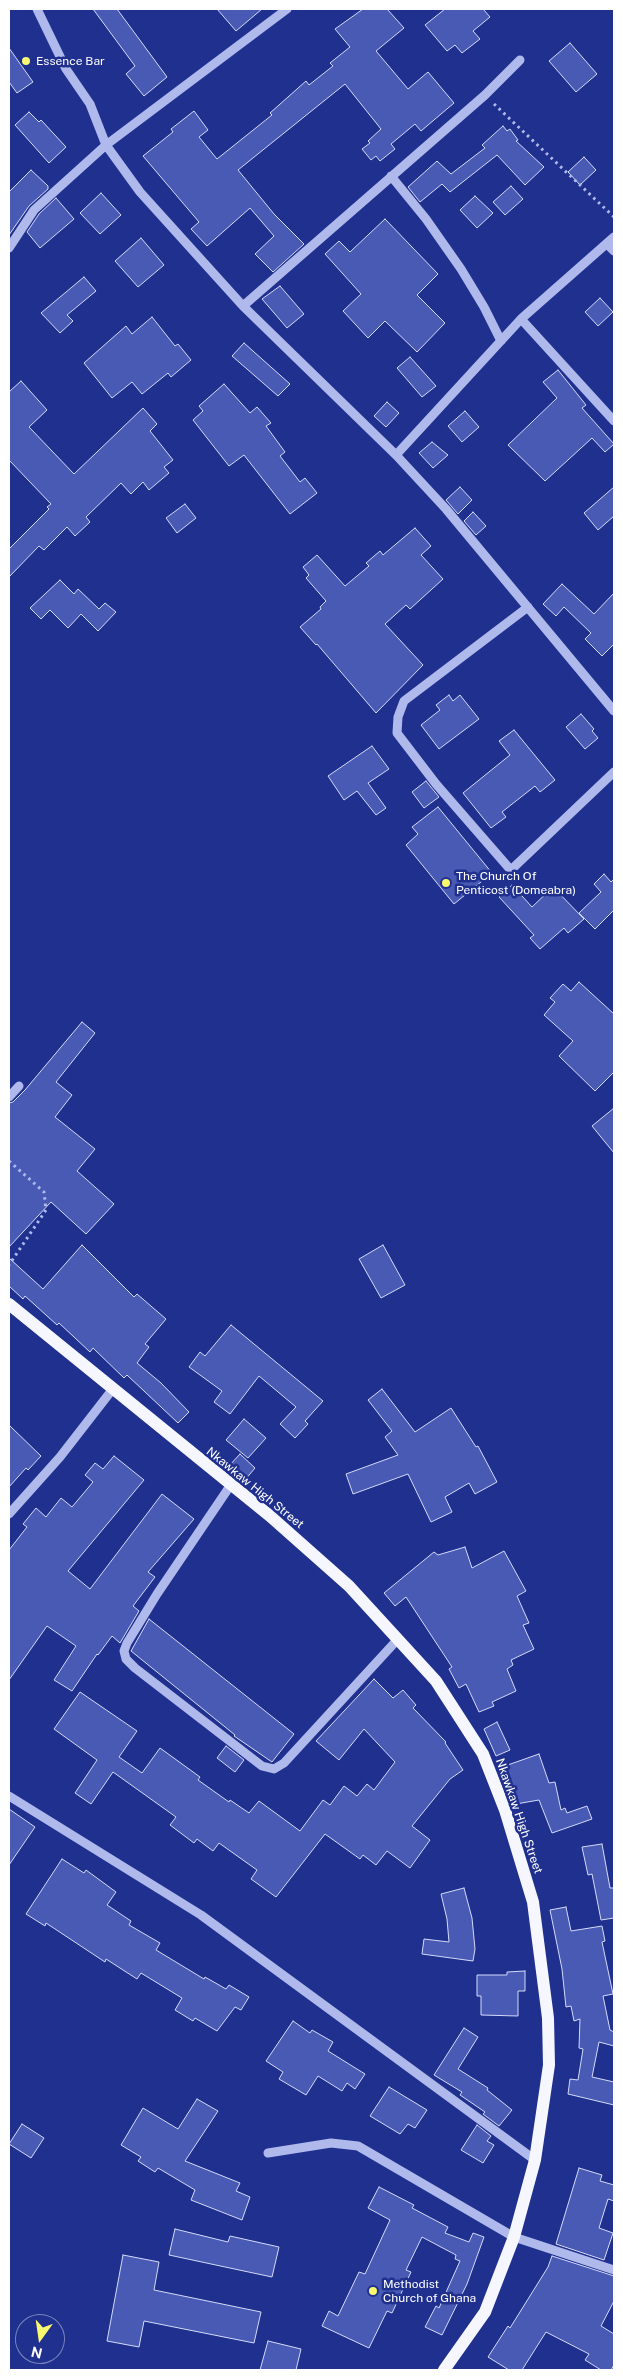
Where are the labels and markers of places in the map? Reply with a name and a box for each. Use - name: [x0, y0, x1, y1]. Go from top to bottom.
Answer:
- place label: Essence Bar: [36, 54, 105, 68]
- marker: Essence Bar: [20, 55, 32, 67]
- place label: The Church Of Penticost (Domeabra): [456, 869, 576, 897]
- marker: The Church Of Penticost (Domeabra): [440, 877, 452, 889]
- place label: Methodist Church of Ghana: [383, 2277, 476, 2305]
- marker: Methodist Church of Ghana: [367, 2285, 379, 2297]

